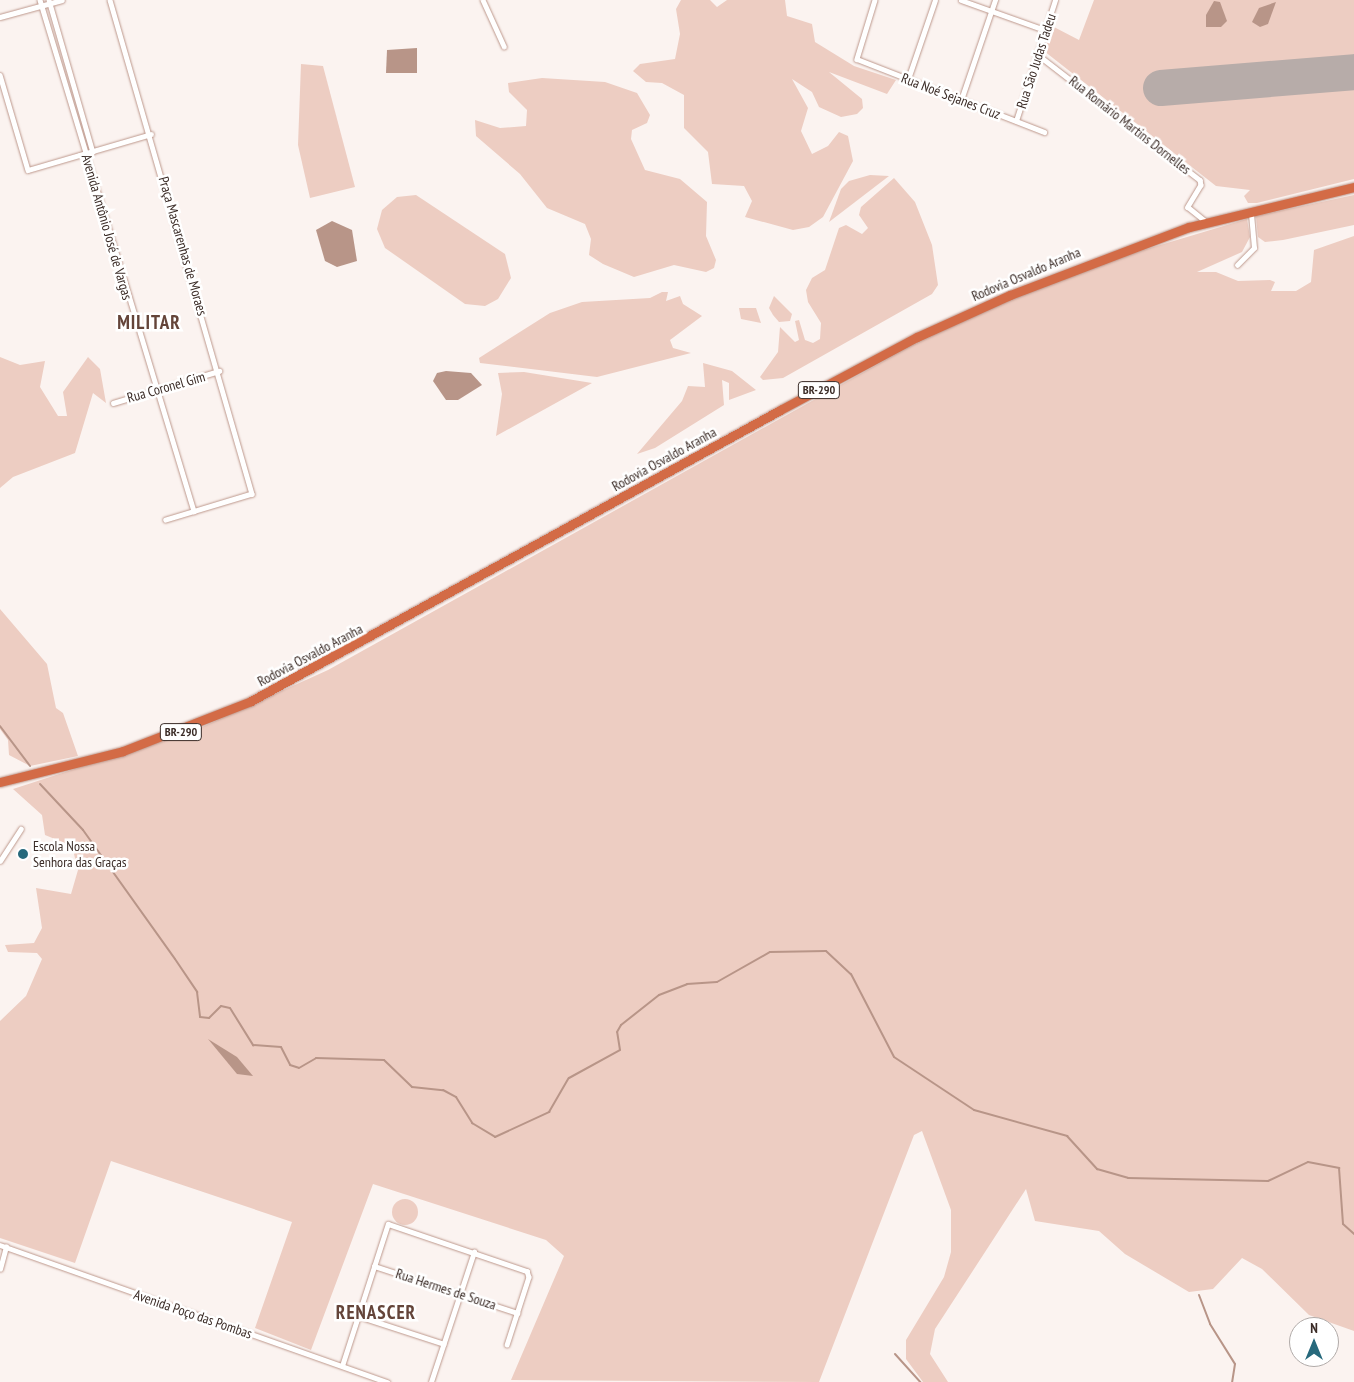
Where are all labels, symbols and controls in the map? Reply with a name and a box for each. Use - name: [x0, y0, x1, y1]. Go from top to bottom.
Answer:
- street label: Rua São Judas Tadeu: [1013, 11, 1059, 111]
- street label: Rua Noé Sejanes Cruz: [899, 69, 1003, 123]
- street label: Rua Romário Martins Dornelles: [1066, 72, 1194, 178]
- street label: Avenida Antônio José de Vargas: [78, 152, 136, 302]
- street label: Praça Mascarenhas de Moraes: [155, 175, 211, 317]
- street label: Rodovia Osvaldo Aranha: [969, 243, 1083, 305]
- district label: MILITAR: [116, 312, 182, 334]
- street label: Rua Coronel Gim: [125, 368, 207, 406]
- road number: BR-290: [798, 380, 840, 400]
- street label: Rodovia Osvaldo Aranha: [609, 423, 719, 495]
- street label: Rodovia Osvaldo Aranha: [254, 620, 366, 690]
- road number: BR-290: [160, 722, 202, 742]
- place label: Escola Nossa Senhora das Graças: [33, 838, 127, 870]
- marker: Escola Nossa Senhora das Graças: [17, 848, 29, 860]
- street label: Rua Hermes de Souza: [394, 1265, 498, 1313]
- street label: Avenida Poço das Pombas: [132, 1286, 254, 1342]
- district label: RENASCER: [335, 1302, 417, 1324]
- north arrow: [1289, 1317, 1339, 1367]
- text: N: [1310, 1319, 1318, 1337]

